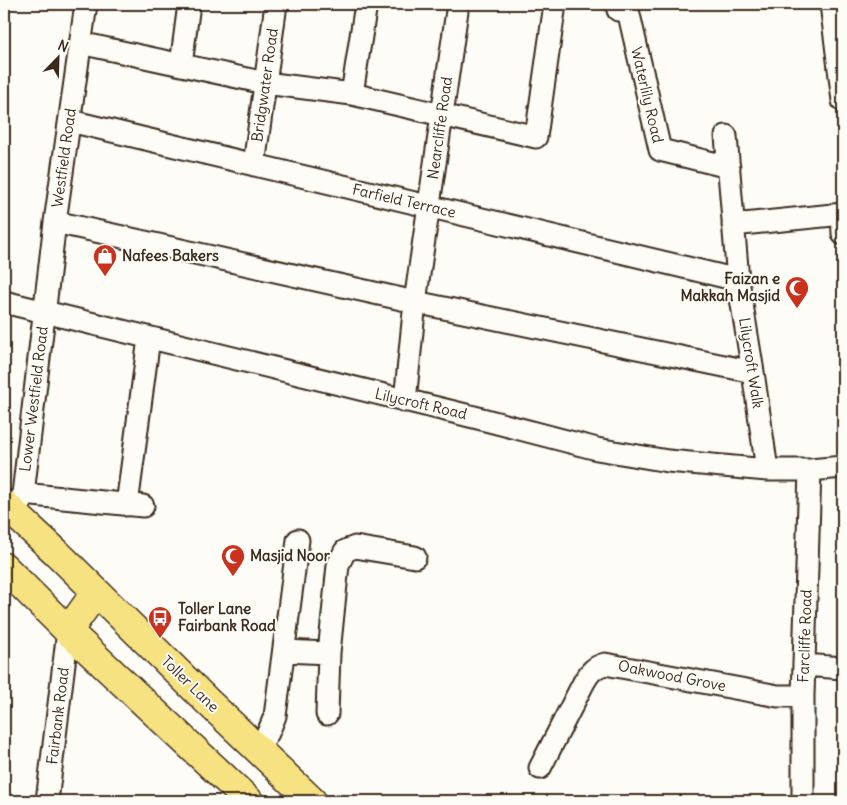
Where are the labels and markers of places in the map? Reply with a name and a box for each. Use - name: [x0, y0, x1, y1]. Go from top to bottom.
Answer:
- shop icon: Nafees Bakers: [92, 243, 118, 277]
- place label: Nafees Bakers: [122, 246, 219, 265]
- place label: Faizan e Makkah Masjid: [680, 269, 780, 305]
- mosque icon: Faizan e Makkah Masjid: [784, 275, 810, 309]
- mosque icon: Masjid Noor: [220, 543, 246, 577]
- place label: Masjid Noor: [250, 546, 331, 565]
- place label: Toller Lane Fairbank Road: [178, 599, 276, 635]
- bus stop icon: Toller Lane Fairbank Road: [147, 605, 173, 639]

